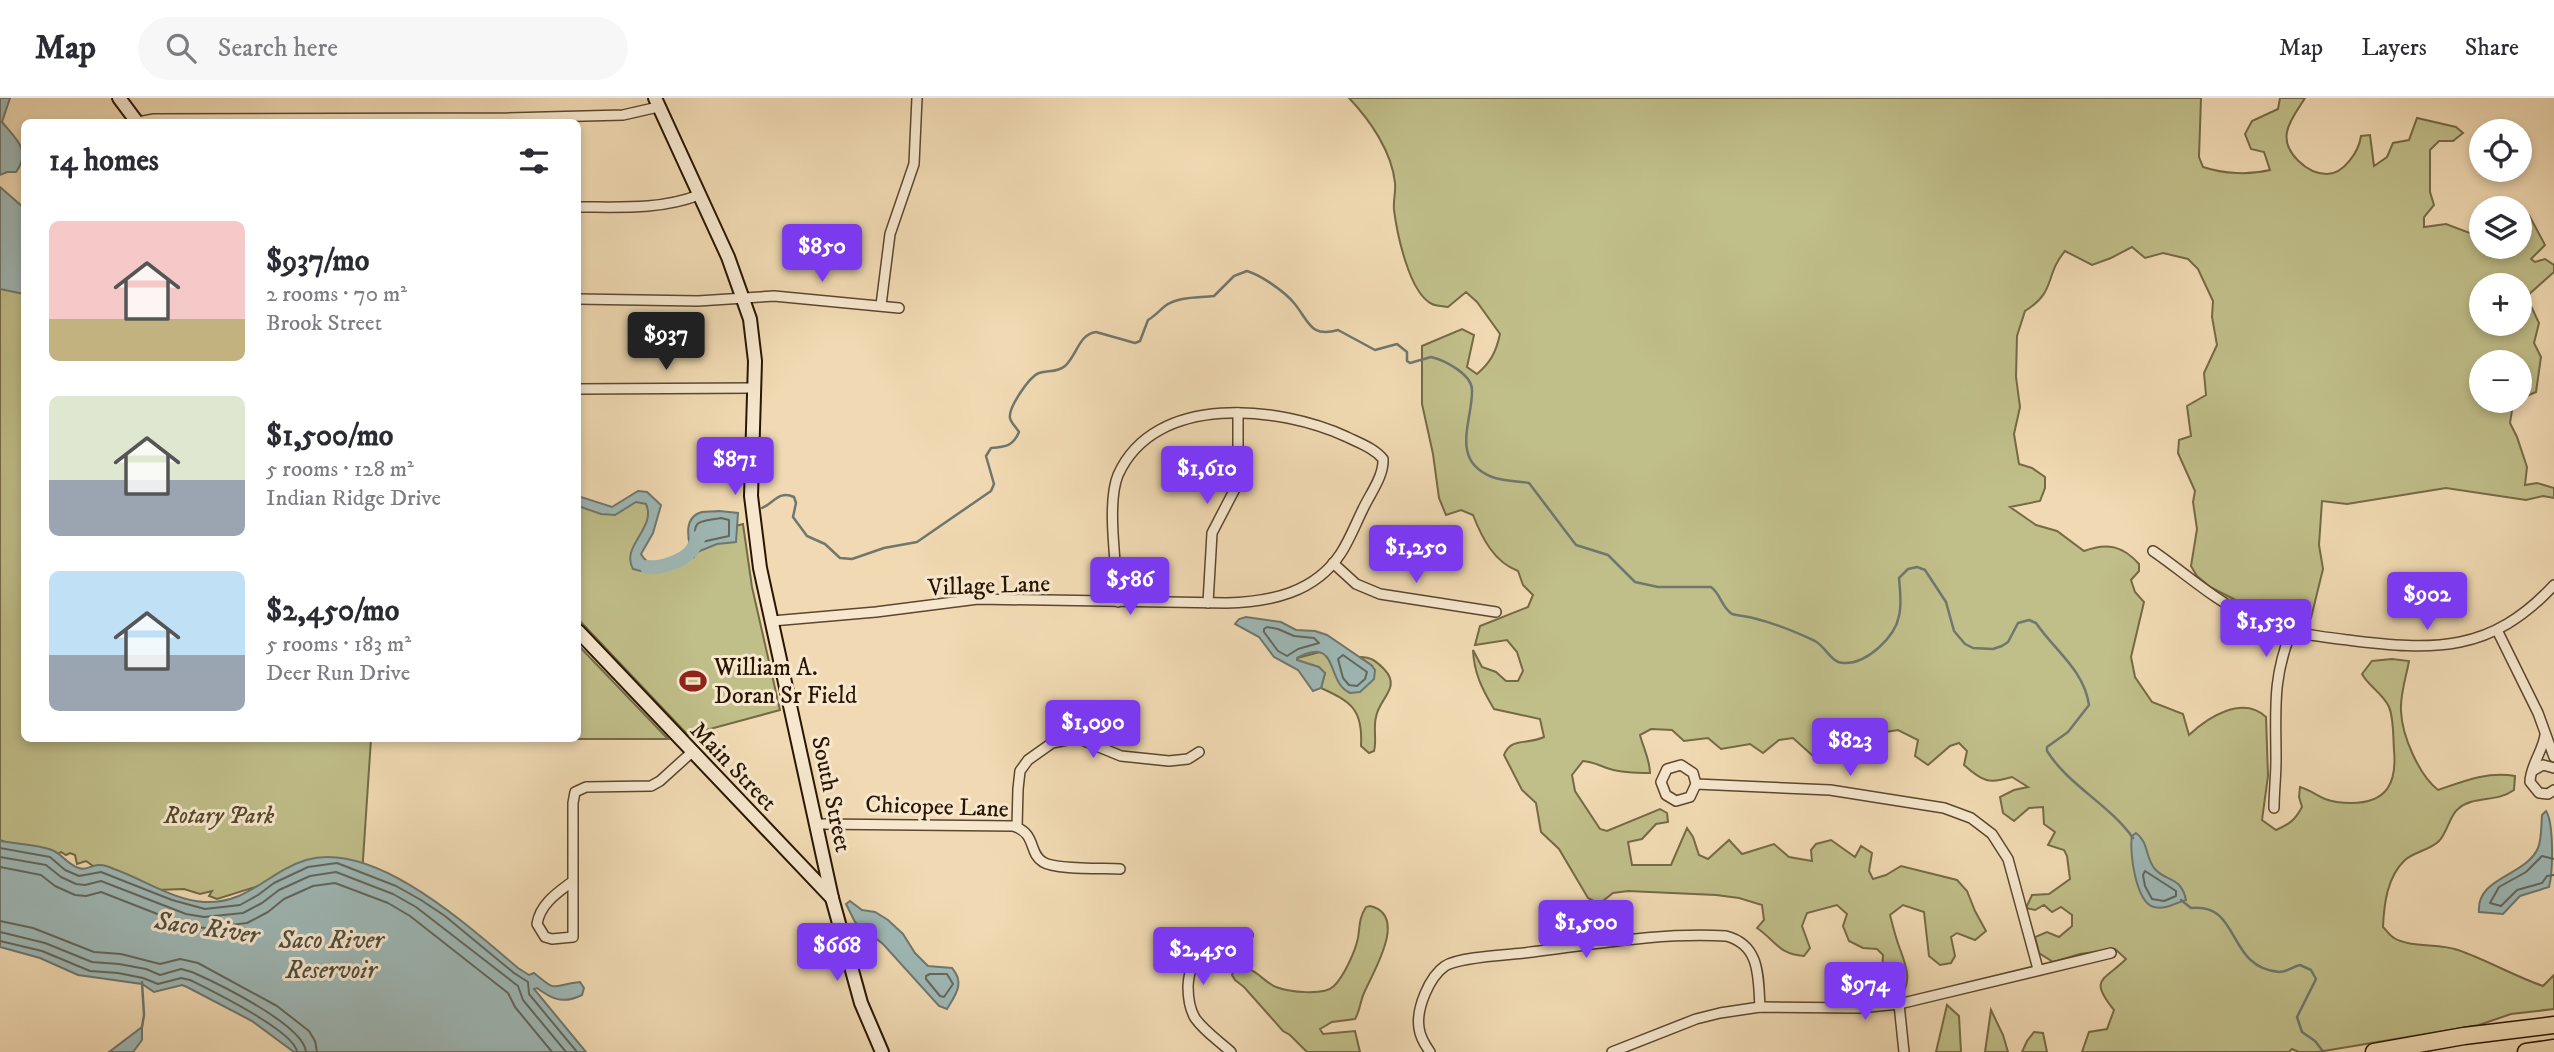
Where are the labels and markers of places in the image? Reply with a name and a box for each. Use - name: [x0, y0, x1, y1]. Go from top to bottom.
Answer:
- pin: $850: [781, 225, 863, 284]
- pin: $937: [625, 313, 707, 372]
- pin: $871: [694, 438, 776, 497]
- pin: $1,610: [1150, 446, 1264, 506]
- pin: $1,250: [1359, 526, 1473, 585]
- pin: $586: [1089, 558, 1171, 617]
- pin: $902: [2386, 573, 2468, 632]
- pin: $1,530: [2209, 600, 2323, 659]
- place label: William A. Doran Sr Field: [713, 653, 857, 711]
- sports icon: William A. Doran Sr Field: [678, 666, 708, 696]
- pin: $1,090: [1036, 700, 1150, 760]
- pin: $823: [1809, 718, 1891, 778]
- pin: $1,500: [1529, 900, 1643, 960]
- pin: $668: [796, 924, 878, 983]
- pin: $2,450: [1146, 928, 1260, 987]
- pin: $974: [1824, 962, 1906, 1022]

